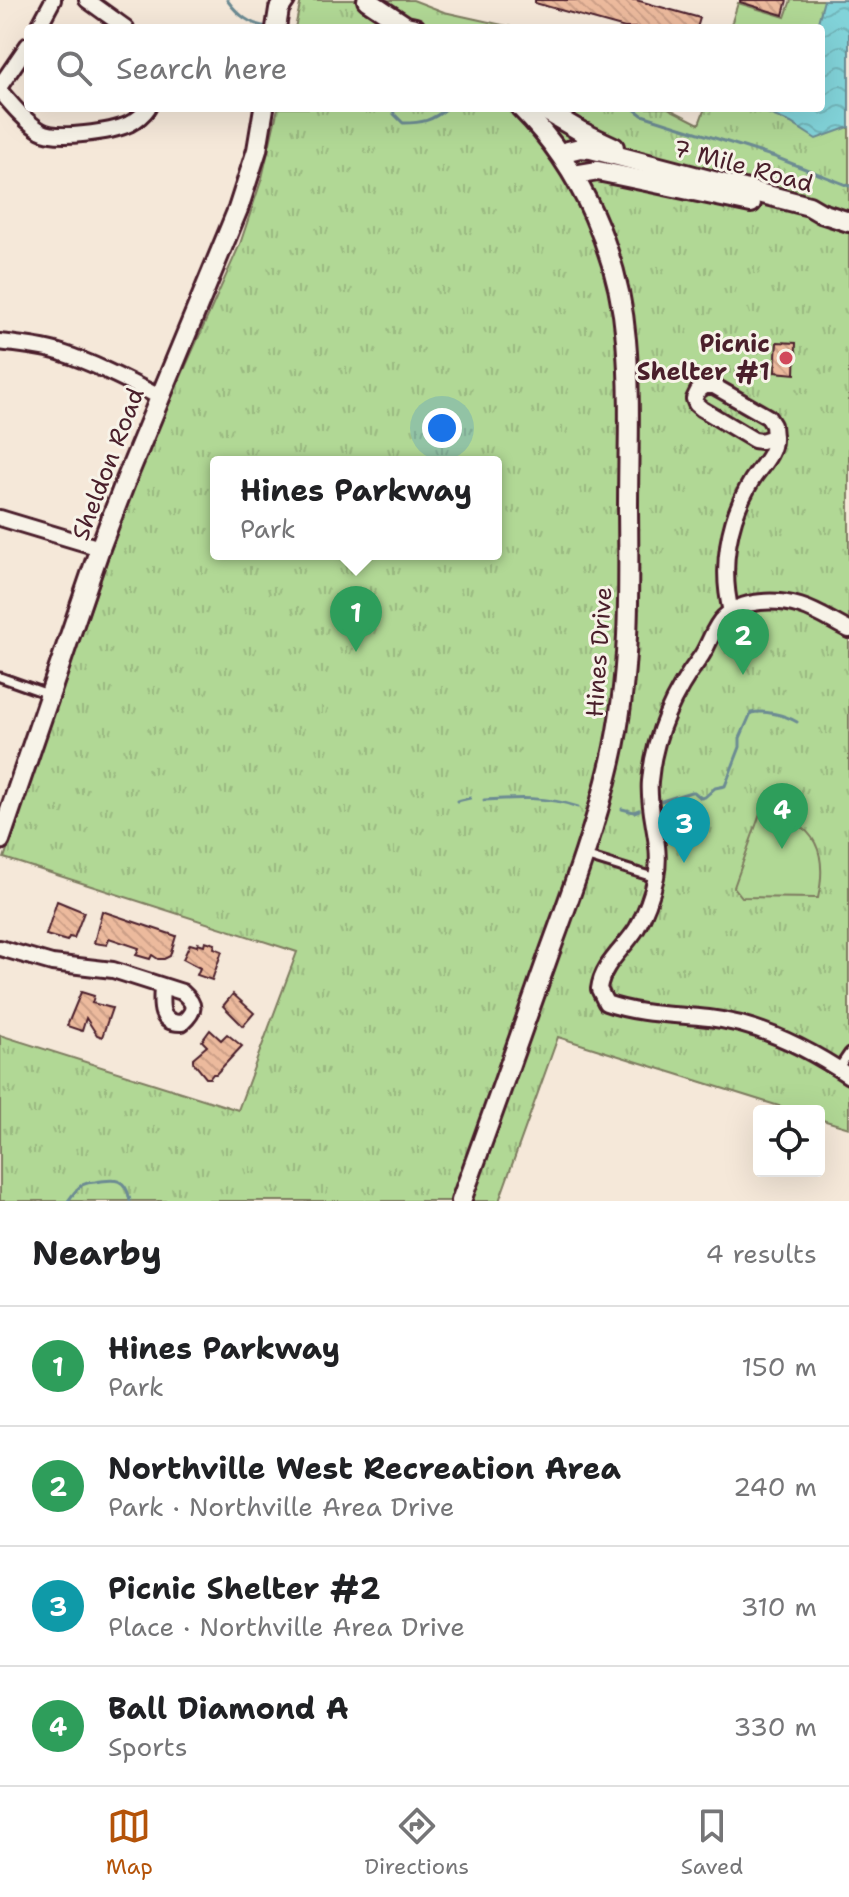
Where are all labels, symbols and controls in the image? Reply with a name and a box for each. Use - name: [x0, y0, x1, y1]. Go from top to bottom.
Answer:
- search box: [24, 24, 825, 112]
- icon: search: [52, 46, 96, 90]
- text: Search here: [116, 48, 287, 89]
- street label: 7 Mile Road: [669, 132, 817, 200]
- place label: Picnic Shelter #1: [637, 328, 770, 388]
- marker: Picnic Shelter #1: [777, 349, 795, 367]
- street label: Sheldon Road: [64, 383, 152, 545]
- your location: [422, 408, 462, 448]
- popup: [210, 456, 502, 560]
- text: Hines Parkway: [240, 470, 472, 511]
- text: Park: [240, 511, 296, 546]
- pin: 1: [330, 586, 382, 652]
- street label: Hines Drive: [578, 586, 620, 718]
- pin: 2: [717, 609, 769, 675]
- pin: 4: [756, 783, 808, 849]
- pin: 3: [658, 797, 710, 863]
- map controls: [753, 1105, 825, 1177]
- button: locate: [753, 1105, 825, 1177]
- text: Nearby: [32, 1230, 162, 1276]
- text: 4 results: [705, 1236, 817, 1271]
- text: Hines Parkway: [108, 1328, 340, 1369]
- text: 1: [52, 1349, 64, 1384]
- text: 150 m: [741, 1349, 817, 1384]
- text: Park: [108, 1369, 164, 1404]
- text: Northville West Recreation Area: [108, 1448, 621, 1489]
- text: 2: [49, 1469, 67, 1504]
- text: 240 m: [733, 1469, 817, 1504]
- text: Park · Northville Area Drive: [108, 1489, 455, 1524]
- text: Picnic Shelter #2: [108, 1568, 380, 1609]
- text: 3: [49, 1589, 67, 1624]
- text: 310 m: [741, 1589, 817, 1624]
- text: Place · Northville Area Drive: [108, 1609, 465, 1644]
- text: Ball Diamond A: [108, 1688, 349, 1729]
- text: 4: [49, 1709, 67, 1744]
- text: 330 m: [733, 1709, 817, 1744]
- text: Sports: [108, 1729, 188, 1764]
- tab: Map: [106, 1804, 153, 1881]
- tab: Directions: [364, 1804, 469, 1881]
- tab: Saved: [681, 1804, 743, 1881]

